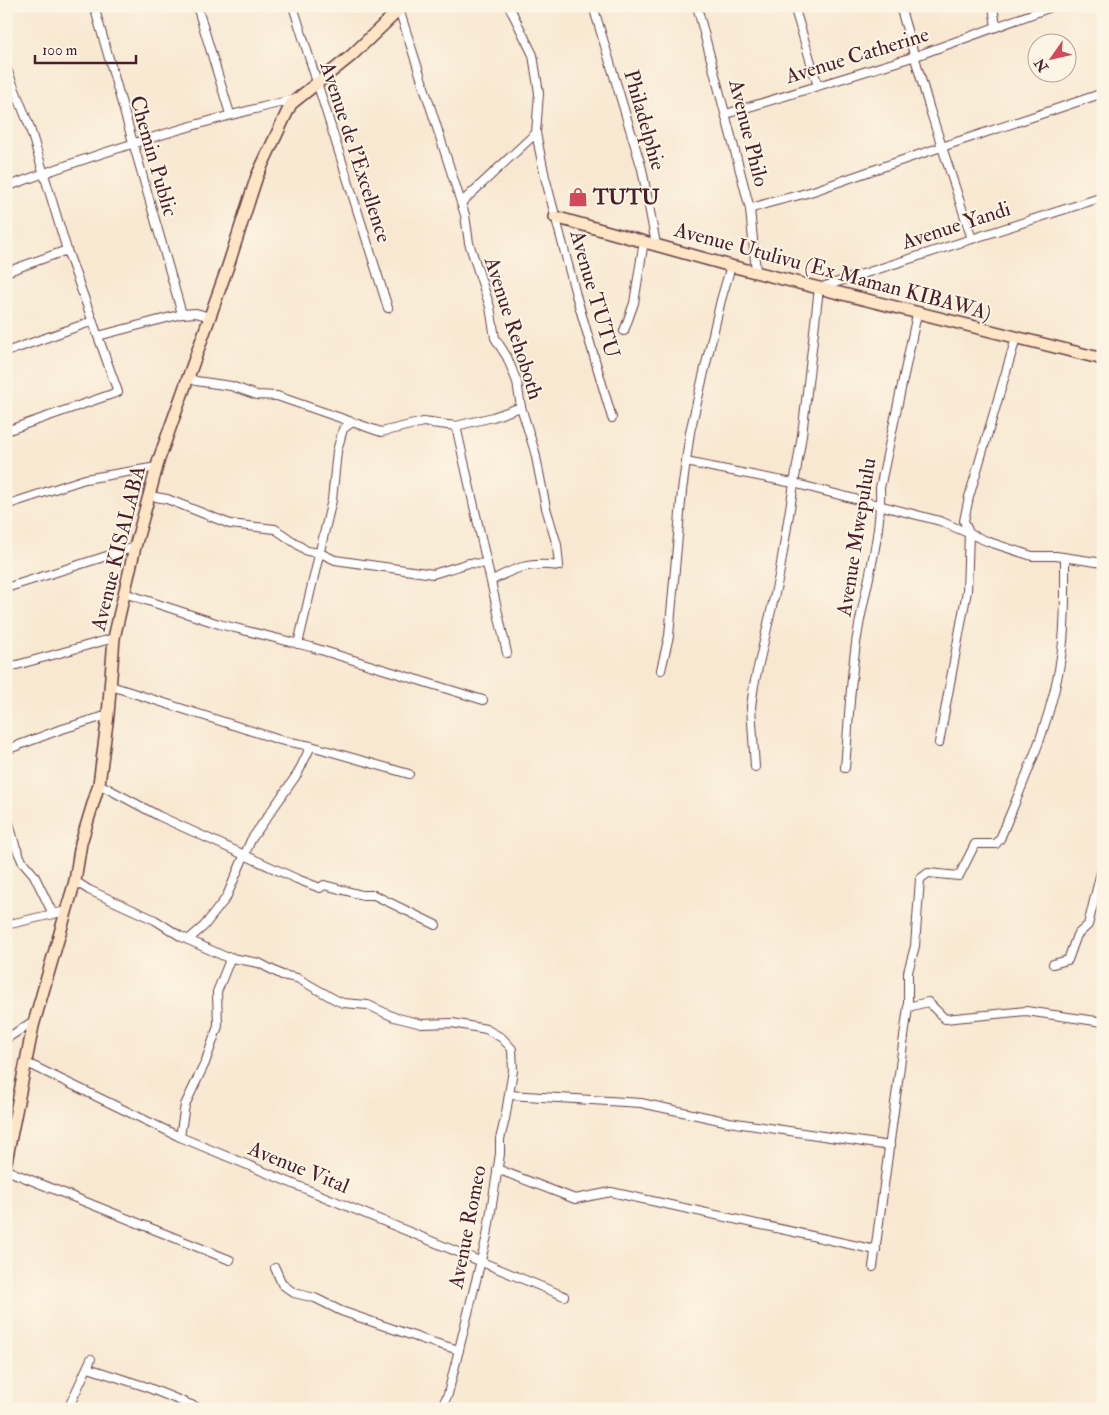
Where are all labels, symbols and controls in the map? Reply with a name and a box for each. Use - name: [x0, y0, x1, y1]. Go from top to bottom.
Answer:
- street label: Avenue Catherine: [781, 21, 932, 90]
- scale bar: [35, 32, 136, 64]
- north arrow: [1026, 32, 1076, 82]
- text: 100 m: [42, 41, 78, 60]
- text: N: [1031, 55, 1053, 76]
- street label: Avenue de l'Excellence: [313, 57, 398, 246]
- street label: Philadelphie: [617, 67, 672, 174]
- street label: Avenue Philo: [722, 76, 775, 190]
- street label: Chemin Public: [123, 92, 184, 220]
- place label: TUTU: [592, 184, 660, 211]
- shop icon: TUTU: [567, 186, 589, 208]
- street label: Avenue Yandi: [897, 195, 1014, 256]
- street label: Avenue Utulivu (Ex Maman KIBAWA): [670, 216, 994, 327]
- street label: Avenue TUTU: [563, 226, 626, 361]
- street label: Avenue Rehoboth: [477, 253, 549, 403]
- street label: Avenue Mwepululu: [830, 456, 882, 619]
- street label: Avenue KISALABA: [85, 463, 152, 635]
- street label: Avenue Vital: [244, 1135, 354, 1200]
- street label: Avenue Romeo: [442, 1163, 493, 1292]

